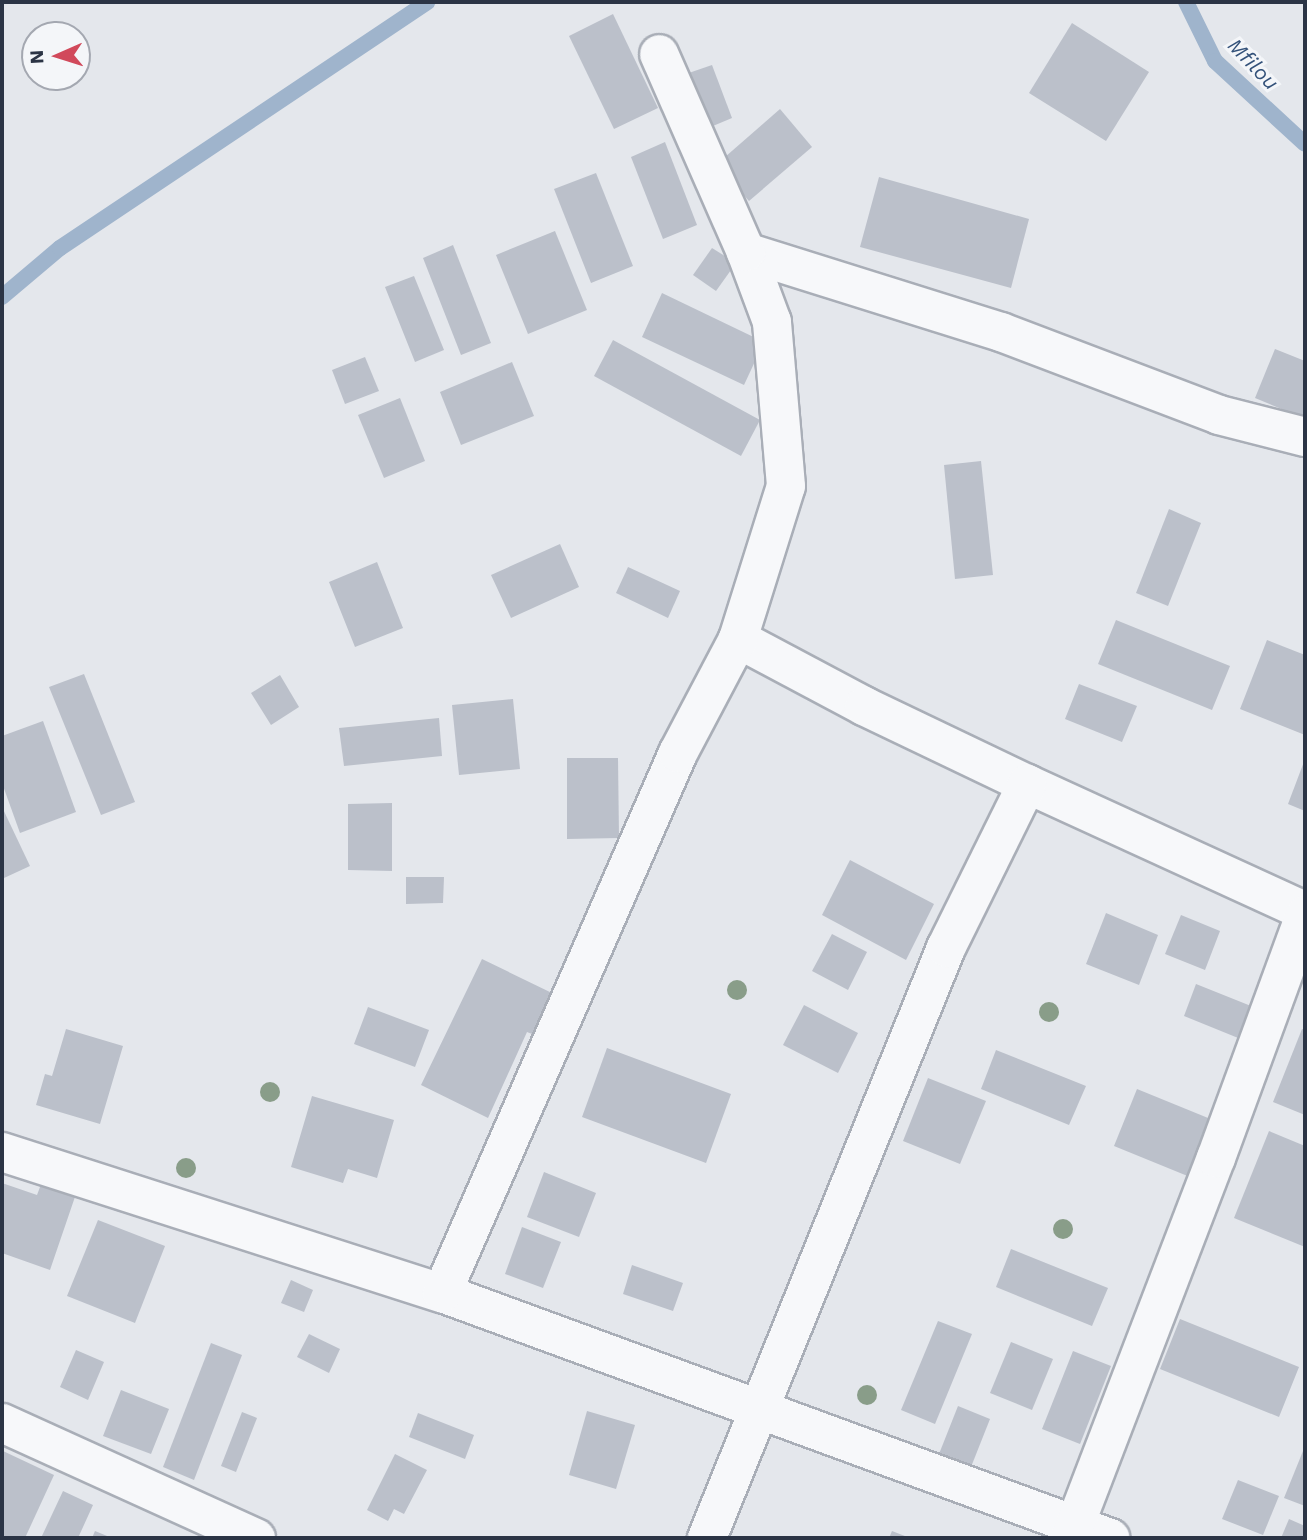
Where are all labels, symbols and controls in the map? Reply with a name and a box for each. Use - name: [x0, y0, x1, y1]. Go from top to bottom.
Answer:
- north arrow: [21, 21, 91, 91]
- water label: Mfilou: [1222, 33, 1284, 95]
- text: N: [25, 49, 48, 65]

